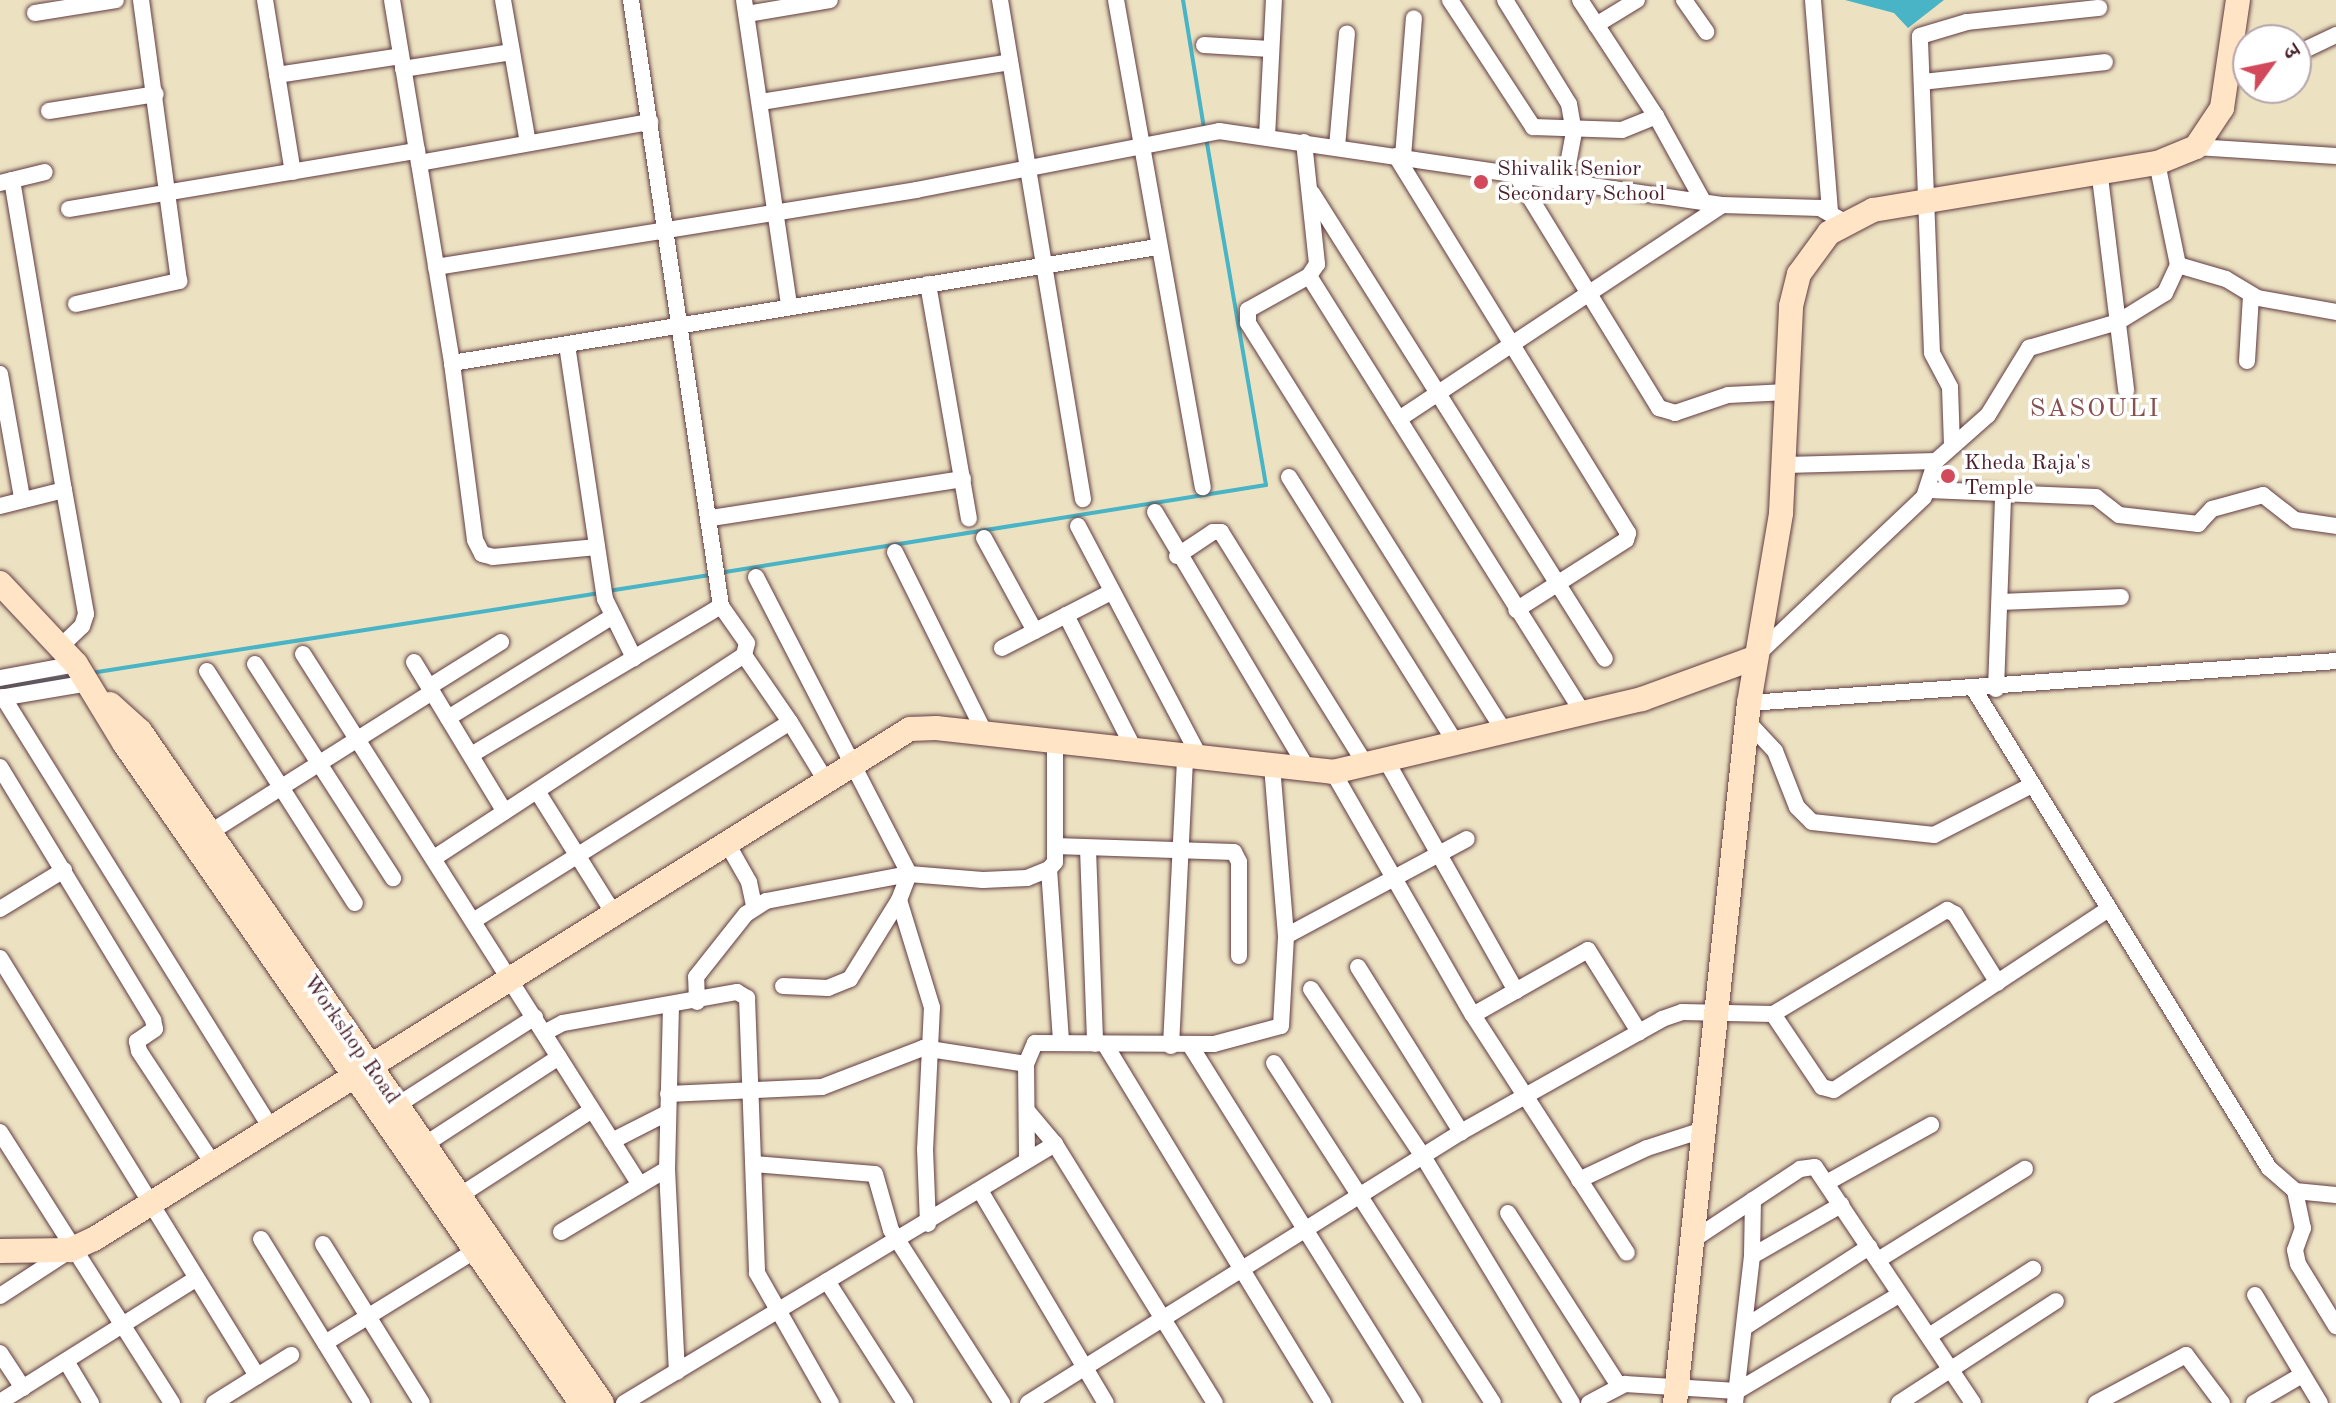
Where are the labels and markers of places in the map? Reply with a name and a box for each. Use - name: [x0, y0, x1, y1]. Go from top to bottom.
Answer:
- place label: Shivalik Senior Secondary School: [1497, 156, 1665, 208]
- marker: Shivalik Senior Secondary School: [1472, 173, 1490, 191]
- place label: Kheda Raja's Temple: [1964, 450, 2091, 502]
- marker: Kheda Raja's Temple: [1939, 467, 1957, 485]

